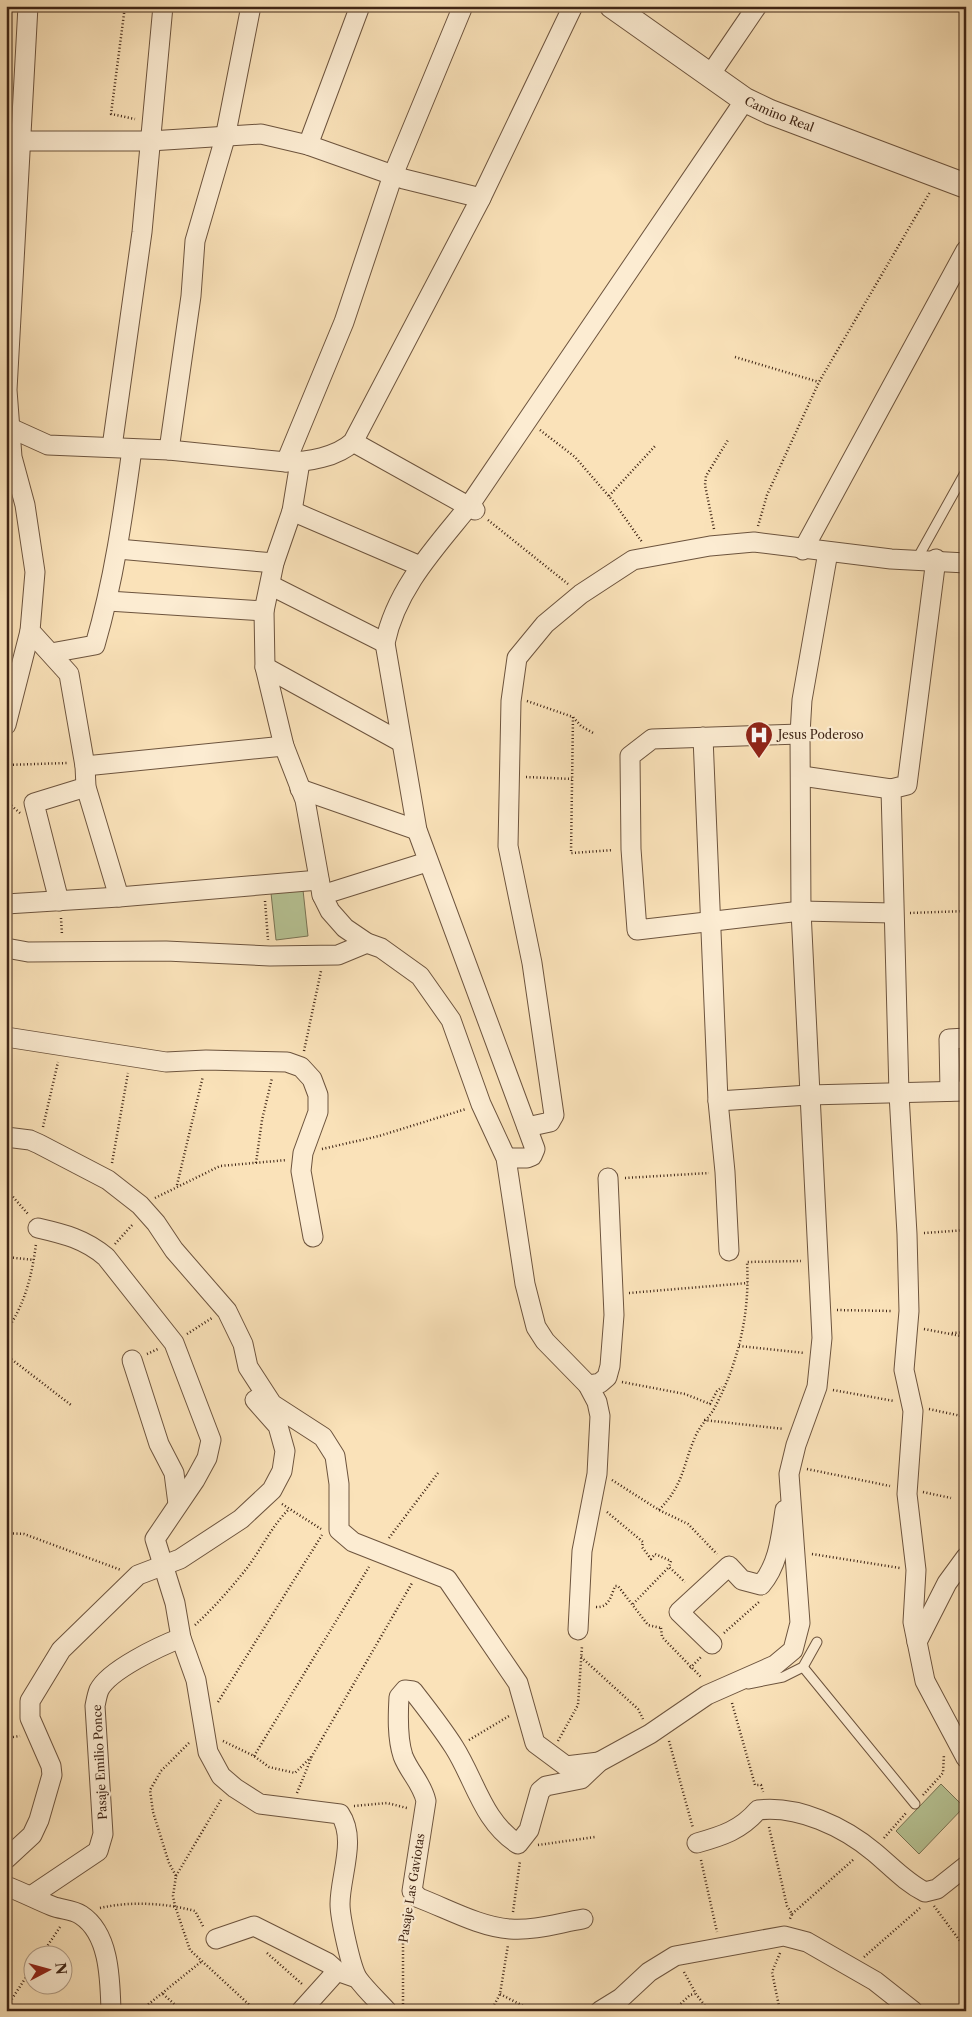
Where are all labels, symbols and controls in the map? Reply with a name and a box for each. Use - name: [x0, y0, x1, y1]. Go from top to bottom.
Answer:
- street label: Camino Real: [742, 93, 817, 135]
- hospital icon: Jesus Poderoso: [744, 720, 774, 759]
- place label: Jesus Poderoso: [776, 727, 864, 742]
- street label: Pasaje Emilio Ponce: [89, 1704, 110, 1820]
- street label: Pasaje Las Gaviotas: [395, 1832, 428, 1944]
- north arrow: [22, 1944, 72, 1994]
- text: N: [51, 1962, 71, 1976]

